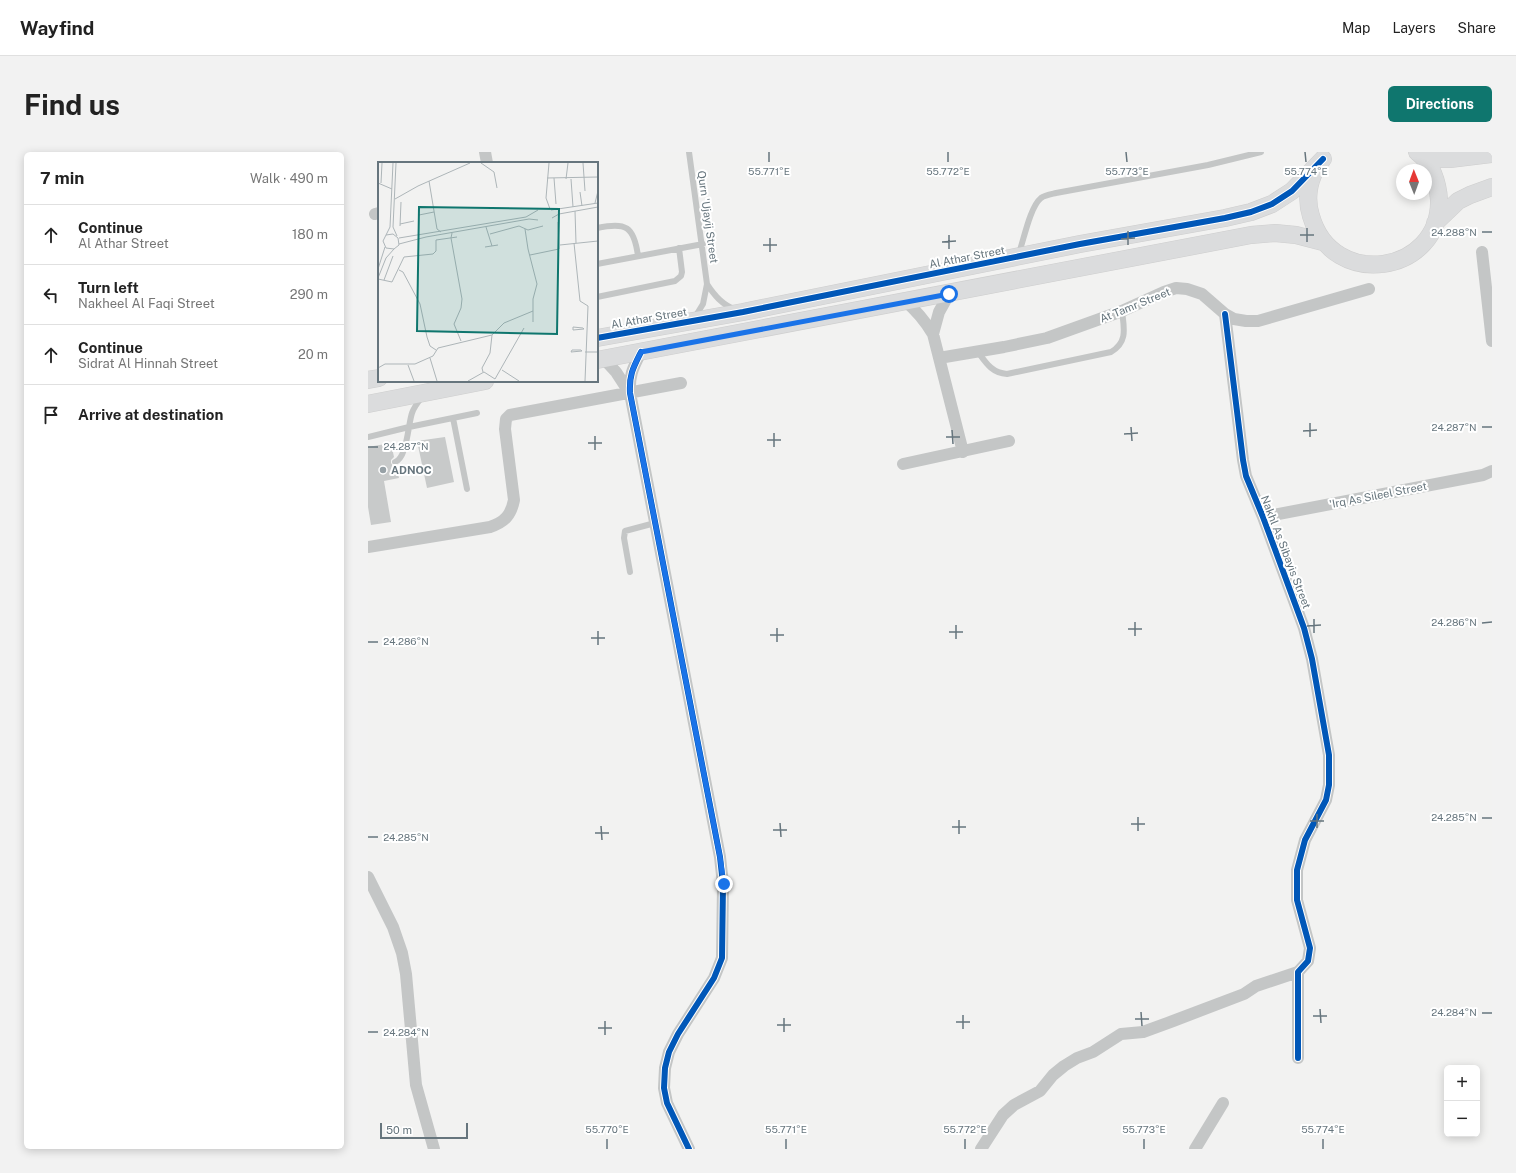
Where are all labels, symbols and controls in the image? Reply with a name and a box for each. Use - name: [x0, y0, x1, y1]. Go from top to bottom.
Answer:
- text: Wayfind: [20, 17, 94, 39]
- text: Map: [1342, 20, 1370, 36]
- text: Layers: [1392, 20, 1436, 36]
- text: Share: [1458, 20, 1496, 36]
- button: Directions: [1388, 86, 1492, 122]
- text: Find us: [24, 88, 120, 121]
- inset map: [378, 162, 598, 382]
- north arrow: [1396, 164, 1432, 200]
- text: 55.771°E: [748, 165, 790, 177]
- text: 55.772°E: [926, 165, 970, 177]
- text: 55.773°E: [1105, 165, 1149, 177]
- text: 55.774°E: [1284, 165, 1328, 177]
- text: 7 min: [40, 168, 84, 188]
- street label: Qurn 'Ujayij Street: [696, 170, 720, 264]
- text: Walk · 490 m: [250, 171, 328, 186]
- text: Continue: [78, 219, 143, 236]
- icon: ahead: [40, 224, 62, 246]
- text: 24.288°N: [1431, 226, 1477, 238]
- text: 180 m: [292, 227, 328, 242]
- text: Al Athar Street: [78, 236, 169, 251]
- street label: Al Athar Street: [928, 244, 1006, 270]
- text: Turn left: [78, 279, 139, 296]
- icon: left: [40, 284, 62, 306]
- route start: [940, 285, 958, 303]
- street label: At Tamr Street: [1098, 285, 1172, 325]
- text: 290 m: [290, 287, 328, 302]
- text: Nakheel Al Faqi Street: [78, 296, 215, 311]
- street label: Al Athar Street: [610, 305, 688, 331]
- text: Continue: [78, 339, 143, 356]
- icon: ahead: [40, 344, 62, 366]
- text: 20 m: [298, 347, 328, 362]
- text: Sidrat Al Hinnah Street: [78, 356, 218, 371]
- icon: arrive: [40, 404, 62, 426]
- text: Arrive at destination: [78, 406, 223, 423]
- text: 24.287°N: [1431, 421, 1477, 433]
- text: 24.287°N: [383, 440, 429, 452]
- place label: ADNOC: [391, 464, 432, 476]
- marker: ADNOC: [378, 465, 388, 475]
- street label: 'Irq As Sileel Street: [1328, 480, 1428, 510]
- street label: Nakhl As Sibayis Street: [1259, 494, 1313, 610]
- text: 24.286°N: [1431, 616, 1477, 628]
- text: 24.286°N: [383, 635, 429, 647]
- text: 24.285°N: [1431, 811, 1477, 823]
- text: 24.285°N: [383, 831, 429, 843]
- route end: [715, 875, 733, 893]
- text: 24.284°N: [1431, 1006, 1477, 1018]
- text: 24.284°N: [383, 1026, 429, 1038]
- map controls: [1444, 1065, 1480, 1137]
- button: +: [1444, 1065, 1480, 1101]
- button: −: [1444, 1101, 1480, 1137]
- scale bar: [380, 1121, 468, 1140]
- text: 55.770°E: [585, 1123, 629, 1135]
- text: 55.771°E: [765, 1123, 807, 1135]
- text: 55.772°E: [943, 1123, 987, 1135]
- text: 55.773°E: [1122, 1123, 1166, 1135]
- text: 55.774°E: [1301, 1123, 1345, 1135]
- text: 50 m: [386, 1124, 412, 1136]

